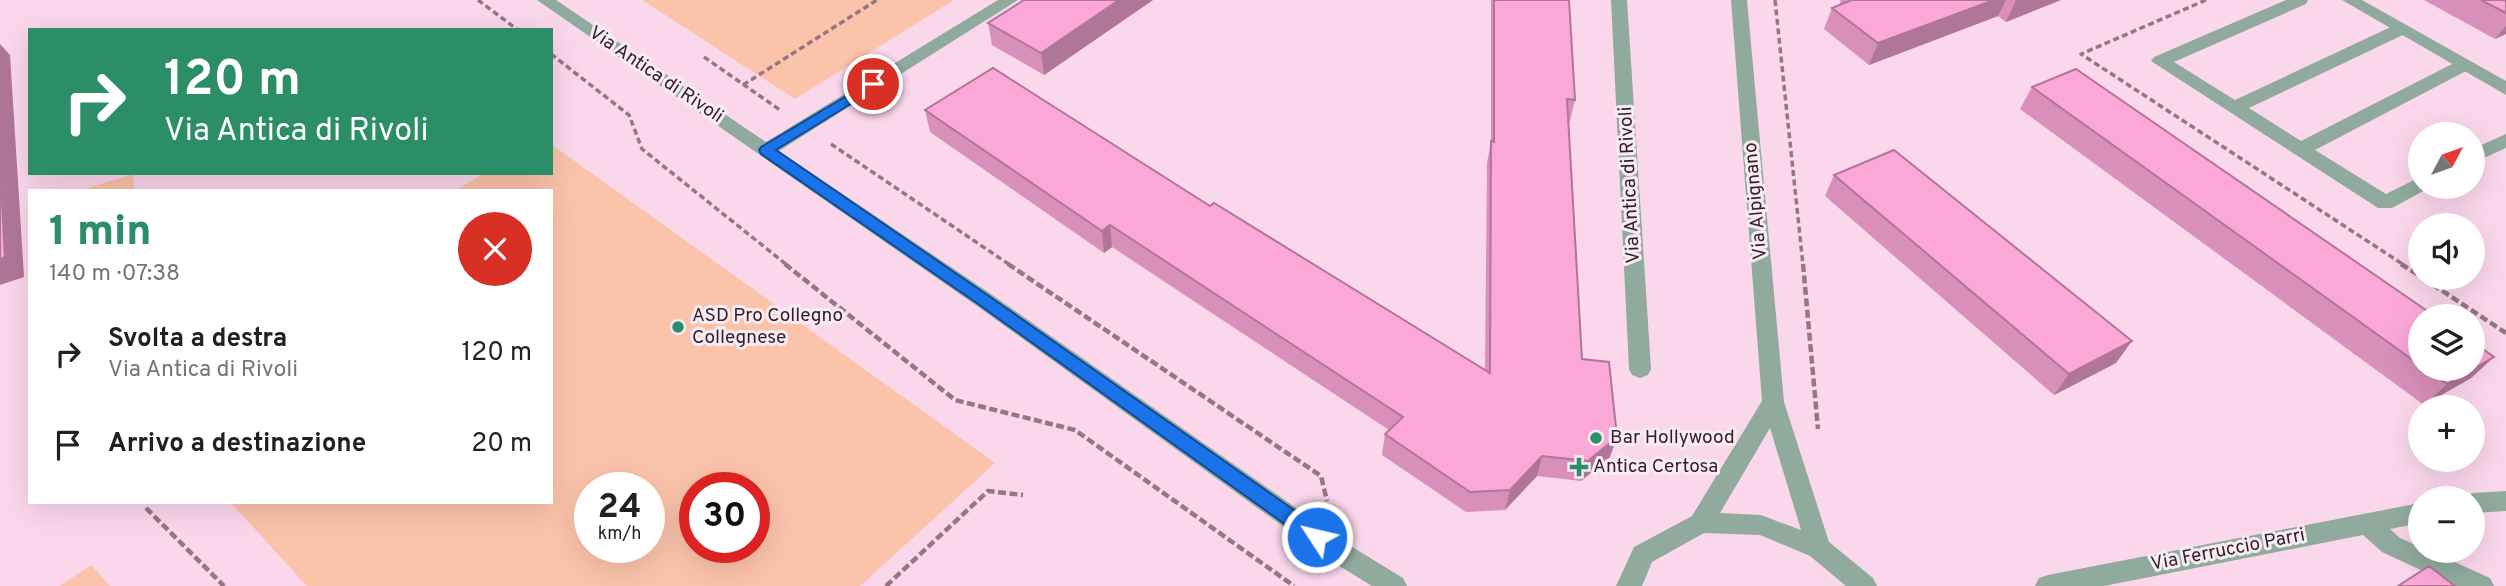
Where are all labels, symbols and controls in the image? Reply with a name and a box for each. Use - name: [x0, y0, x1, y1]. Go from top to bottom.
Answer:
- street label: Via Antica di Rivoli: [584, 21, 728, 129]
- text: 120 m: [164, 51, 301, 113]
- pin: [843, 54, 903, 114]
- icon: right: [49, 56, 140, 147]
- icon: arrive: [854, 65, 892, 103]
- street label: Via Antica di Rivoli: [1614, 106, 1646, 264]
- text: Via Antica di Rivoli: [164, 112, 429, 152]
- north arrow: [2408, 122, 2485, 200]
- map controls: [2408, 122, 2485, 563]
- street label: Via Alpignano: [1739, 141, 1773, 261]
- text: 1 min: [49, 207, 152, 260]
- button: close: [458, 212, 532, 286]
- button: sound: [2408, 213, 2485, 290]
- text: 140 m · 07:38: [49, 260, 180, 289]
- place label: ASD Pro Collegno Collegnese: [692, 304, 843, 350]
- button: layers: [2408, 304, 2485, 381]
- marker: ASD Pro Collegno Collegnese: [670, 319, 686, 335]
- text: Svolta a destra: [108, 323, 287, 356]
- icon: right: [49, 335, 87, 373]
- text: 120 m: [462, 337, 532, 370]
- text: Via Antica di Rivoli: [108, 356, 298, 385]
- button: +: [2408, 395, 2485, 472]
- icon: arrive: [49, 426, 87, 464]
- place label: Bar Hollywood: [1610, 426, 1735, 450]
- text: Arrivo a destinazione: [108, 428, 366, 461]
- text: 20 m: [471, 428, 532, 461]
- marker: Bar Hollywood: [1588, 430, 1604, 446]
- place label: Antica Certosa: [1593, 455, 1718, 479]
- marker: Antica Certosa: [1571, 459, 1587, 475]
- speed limit sign: 30: [679, 472, 770, 563]
- text: 24: [598, 486, 641, 530]
- button: −: [2408, 486, 2485, 563]
- position arrow: [1280, 500, 1354, 574]
- text: km/h: [598, 523, 641, 546]
- street label: Via Ferruccio Parri: [2149, 523, 2307, 577]

